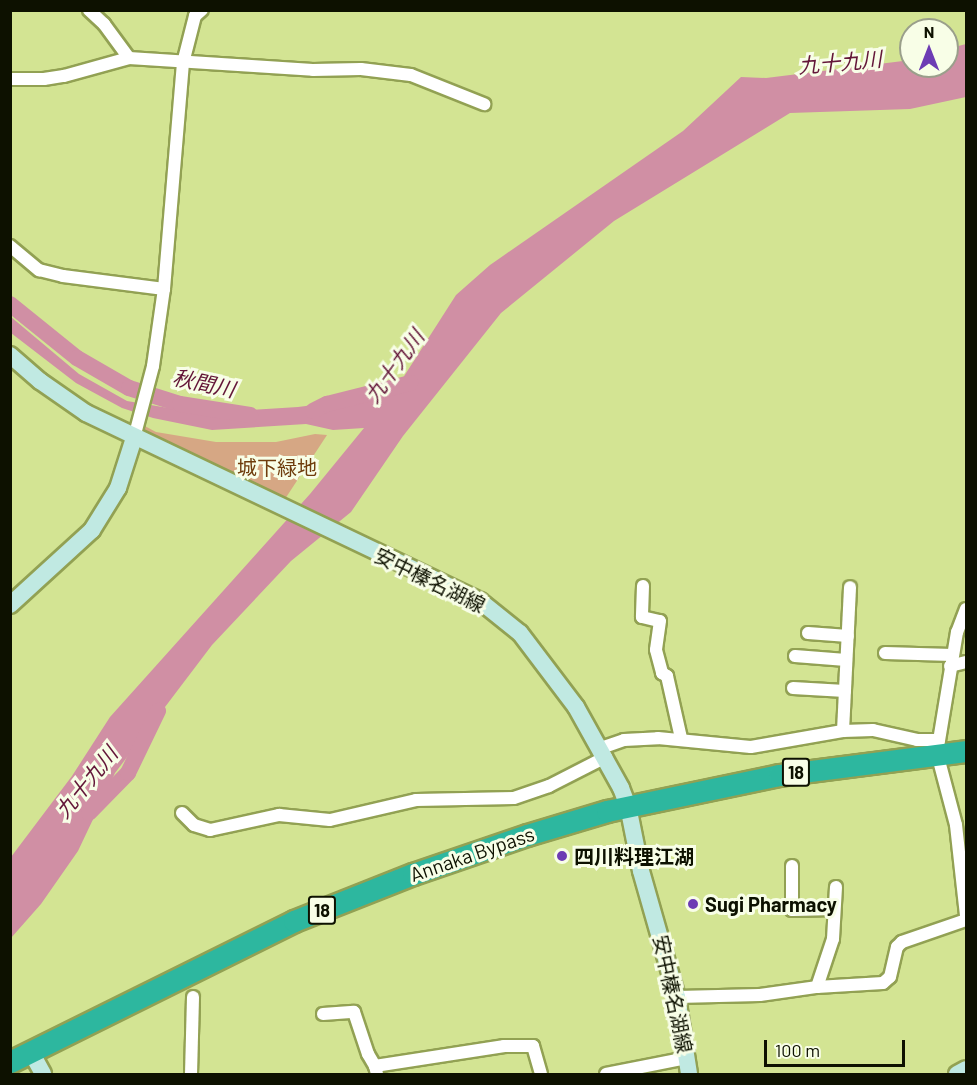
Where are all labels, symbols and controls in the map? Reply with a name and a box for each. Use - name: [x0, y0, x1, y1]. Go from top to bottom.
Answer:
- north arrow: [899, 18, 959, 78]
- text: N: [924, 22, 934, 41]
- water label: 九十九川: [797, 46, 883, 78]
- water label: 九十九川: [359, 325, 429, 407]
- water label: 秋間川: [171, 364, 237, 402]
- park label: 城下緑地: [237, 455, 317, 479]
- street label: 安中榛名湖線: [371, 543, 489, 617]
- water label: 九十九川: [50, 741, 122, 823]
- road number: 18: [781, 757, 811, 787]
- street label: Annaka Bypass: [407, 822, 537, 886]
- place label: 四川料理江湖: [574, 844, 694, 868]
- marker: 四川料理江湖: [555, 849, 569, 863]
- place label: Sugi Pharmacy: [705, 892, 837, 916]
- road number: 18: [307, 895, 337, 925]
- marker: Sugi Pharmacy: [686, 897, 700, 911]
- street label: 安中榛名湖線: [649, 933, 697, 1055]
- scale bar: [767, 1028, 908, 1066]
- text: 100 m: [775, 1039, 820, 1061]

